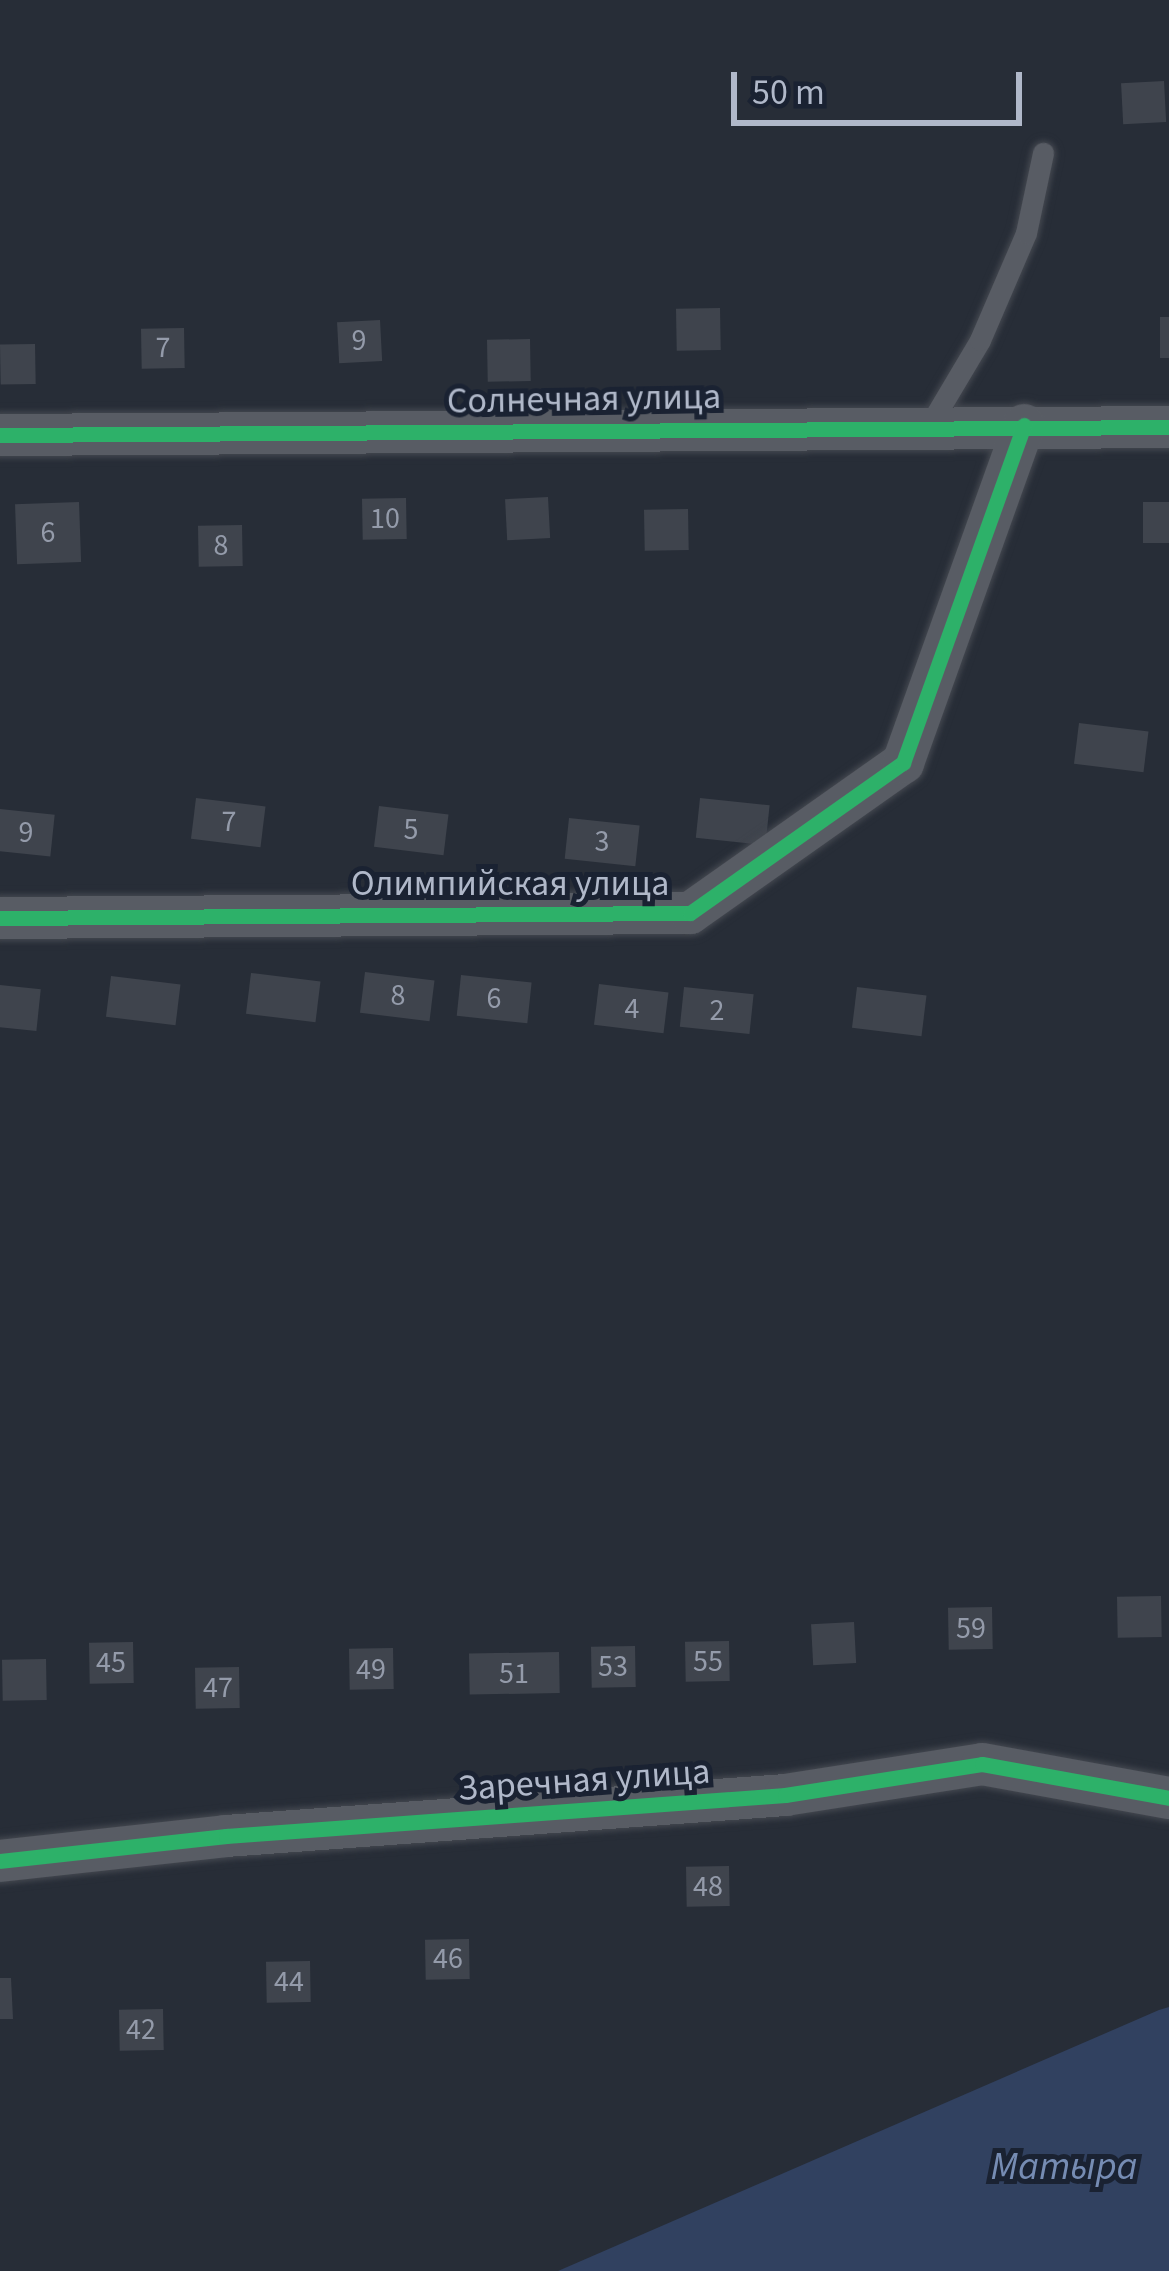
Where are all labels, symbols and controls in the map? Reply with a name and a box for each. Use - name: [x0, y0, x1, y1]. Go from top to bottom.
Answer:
- scale bar: [737, 48, 1028, 122]
- text: 50 m: [752, 67, 825, 118]
- house number: 9: [352, 323, 366, 359]
- house number: 7: [156, 330, 170, 366]
- street label: Солнечная улица: [447, 375, 721, 423]
- house number: 10: [370, 501, 400, 537]
- house number: 6: [41, 515, 55, 551]
- house number: 8: [214, 528, 228, 564]
- house number: 7: [222, 804, 236, 840]
- house number: 5: [404, 812, 418, 848]
- house number: 9: [19, 815, 33, 851]
- house number: 3: [595, 824, 609, 860]
- street label: Олимпийская улица: [351, 862, 669, 906]
- house number: 8: [391, 978, 405, 1014]
- house number: 6: [487, 981, 501, 1017]
- house number: 4: [625, 991, 639, 1027]
- house number: 2: [710, 993, 724, 1029]
- house number: 59: [956, 1611, 986, 1647]
- house number: 55: [693, 1644, 723, 1680]
- house number: 45: [96, 1645, 126, 1681]
- house number: 53: [598, 1649, 628, 1685]
- house number: 49: [356, 1652, 386, 1688]
- house number: 51: [499, 1656, 529, 1692]
- house number: 47: [203, 1670, 233, 1706]
- street label: Заречная улица: [456, 1750, 712, 1810]
- house number: 48: [693, 1869, 723, 1905]
- house number: 46: [433, 1941, 463, 1977]
- house number: 44: [274, 1964, 304, 2000]
- house number: 42: [126, 2012, 156, 2048]
- water label: Матыра: [990, 2144, 1138, 2190]

